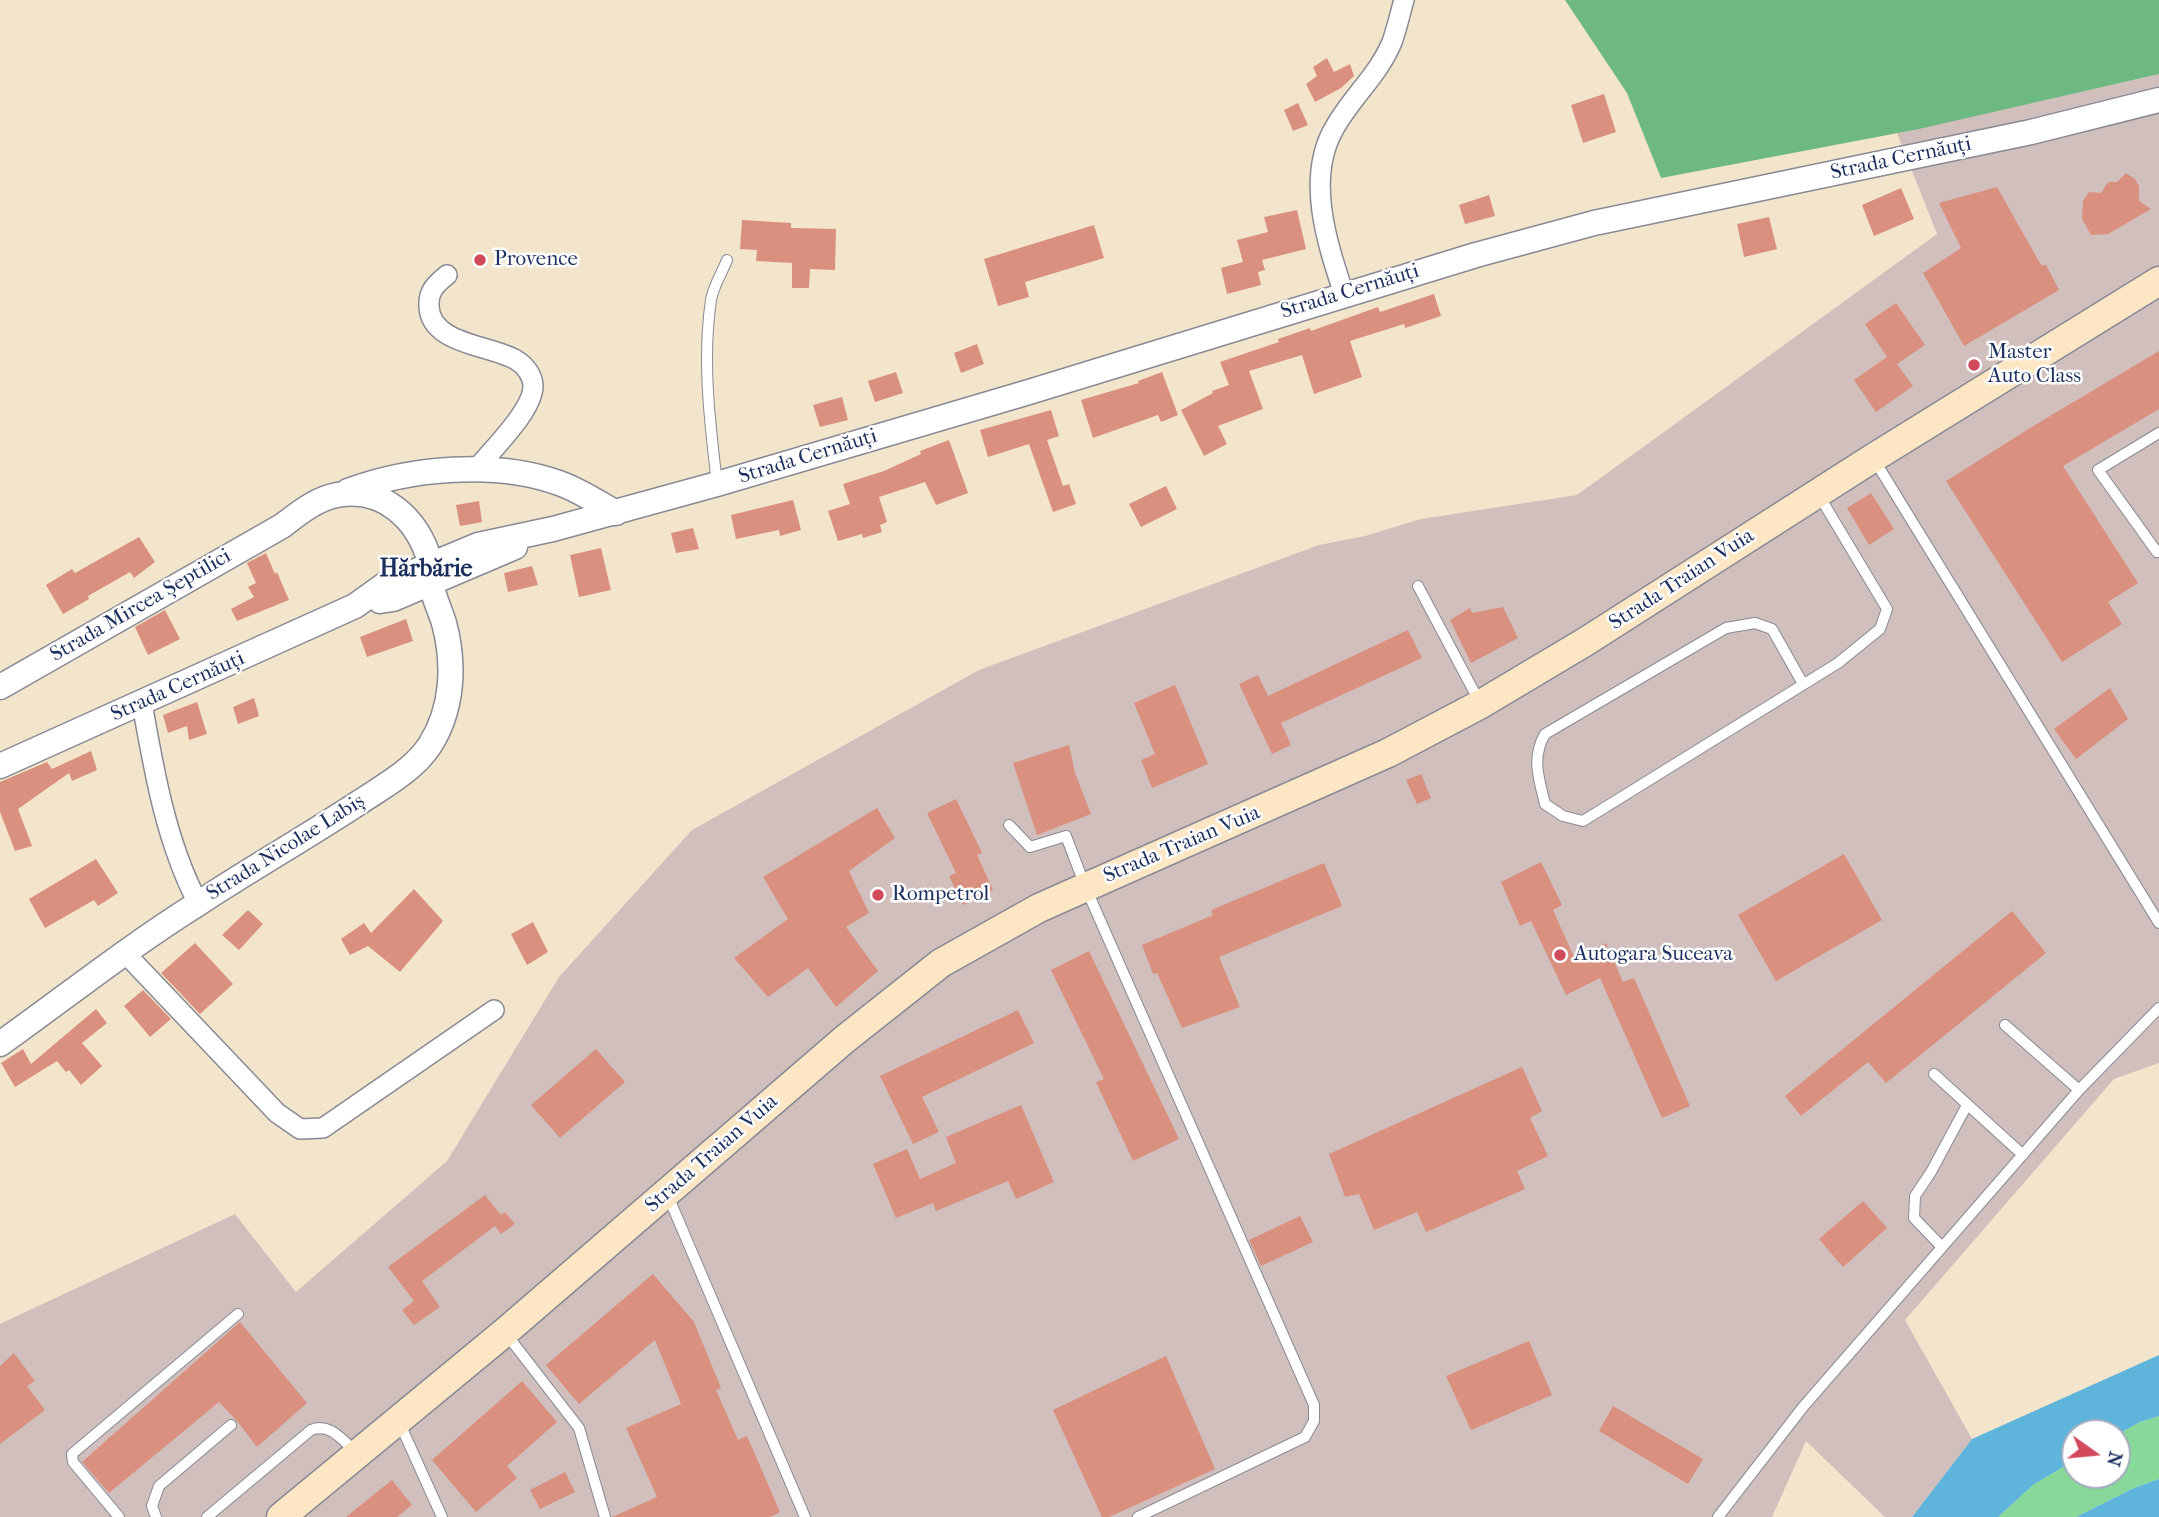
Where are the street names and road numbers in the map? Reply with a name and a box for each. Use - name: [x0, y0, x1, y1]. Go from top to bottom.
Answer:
- street label: Strada Cernăuți: [1828, 132, 1974, 186]
- street label: Strada Cernăuți: [1278, 259, 1422, 325]
- street label: Strada Cernăuți: [736, 424, 880, 490]
- street label: Strada Traian Vuia: [1605, 524, 1759, 636]
- street label: Strada Mircea Șeptilici: [46, 544, 236, 668]
- street label: Strada Cernăuți: [107, 646, 249, 728]
- street label: Strada Nicolae Labiș: [202, 789, 370, 907]
- street label: Strada Traian Vuia: [1100, 801, 1264, 889]
- street label: Strada Traian Vuia: [640, 1090, 784, 1218]

